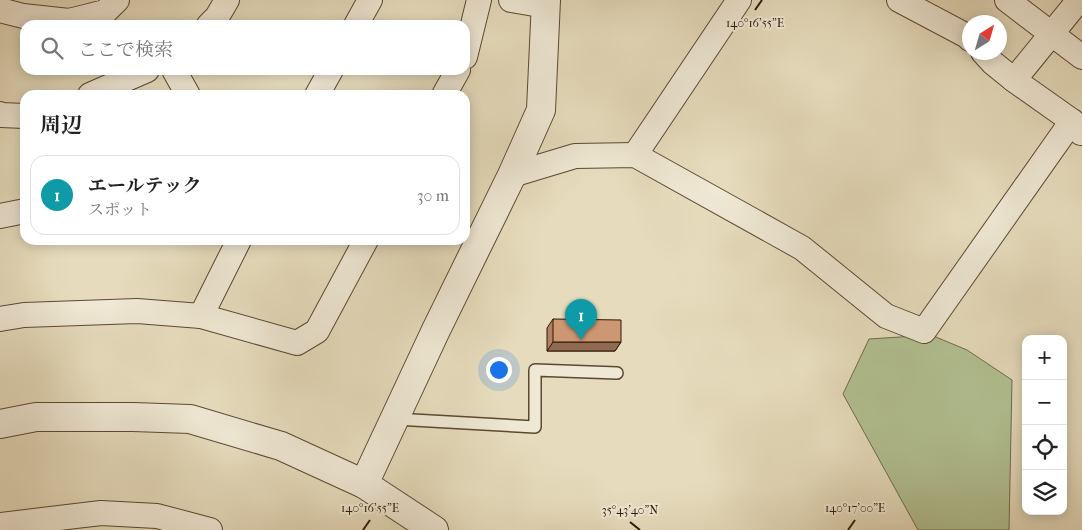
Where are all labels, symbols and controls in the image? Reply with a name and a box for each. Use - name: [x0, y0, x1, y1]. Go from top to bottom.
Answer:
- north arrow: [962, 15, 1007, 60]
- text: 140°16'55"E: [726, 16, 784, 30]
- search box: [20, 20, 470, 75]
- icon: search: [38, 34, 66, 62]
- text: ここで検索: [78, 39, 173, 61]
- text: 周辺: [40, 113, 82, 137]
- text: エールテック: [88, 175, 202, 197]
- text: 1: [54, 186, 60, 205]
- text: 30 m: [417, 186, 449, 205]
- text: スポット: [88, 200, 152, 219]
- pin: 1: [565, 299, 597, 340]
- map controls: [1022, 335, 1067, 515]
- button: +: [1022, 335, 1067, 380]
- your location: [486, 357, 512, 383]
- button: −: [1022, 380, 1067, 425]
- button: locate: [1022, 425, 1067, 470]
- button: layers: [1022, 470, 1067, 515]
- text: 140°16'55"E: [341, 501, 399, 515]
- text: 140°17'00"E: [825, 501, 885, 515]
- text: 35°43'40"N: [602, 503, 658, 517]

